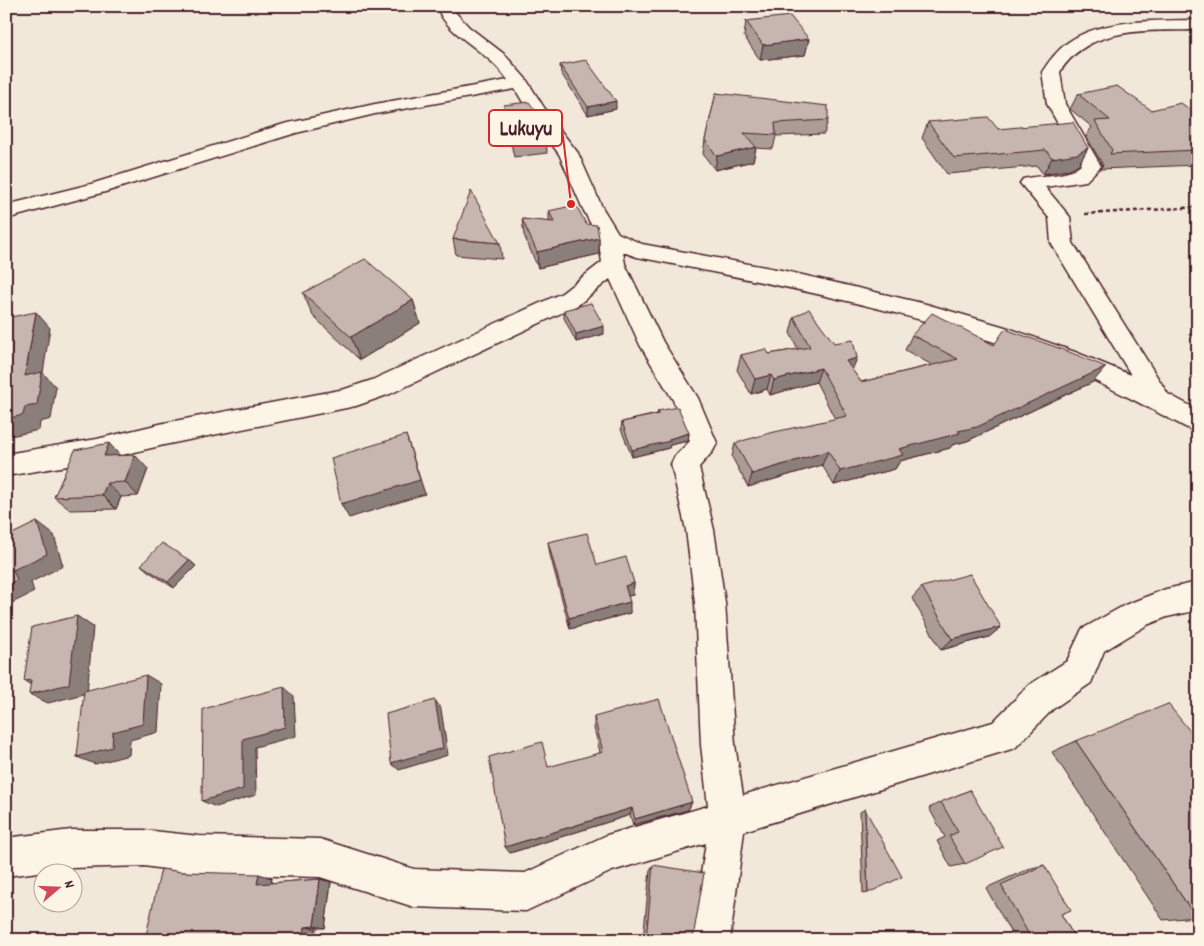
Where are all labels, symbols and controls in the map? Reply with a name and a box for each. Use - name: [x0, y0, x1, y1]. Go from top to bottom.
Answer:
- callout: Lukuyu: [489, 110, 562, 146]
- text: Lukuyu: [500, 116, 552, 146]
- north arrow: [32, 864, 82, 914]
- text: N: [58, 878, 79, 891]

